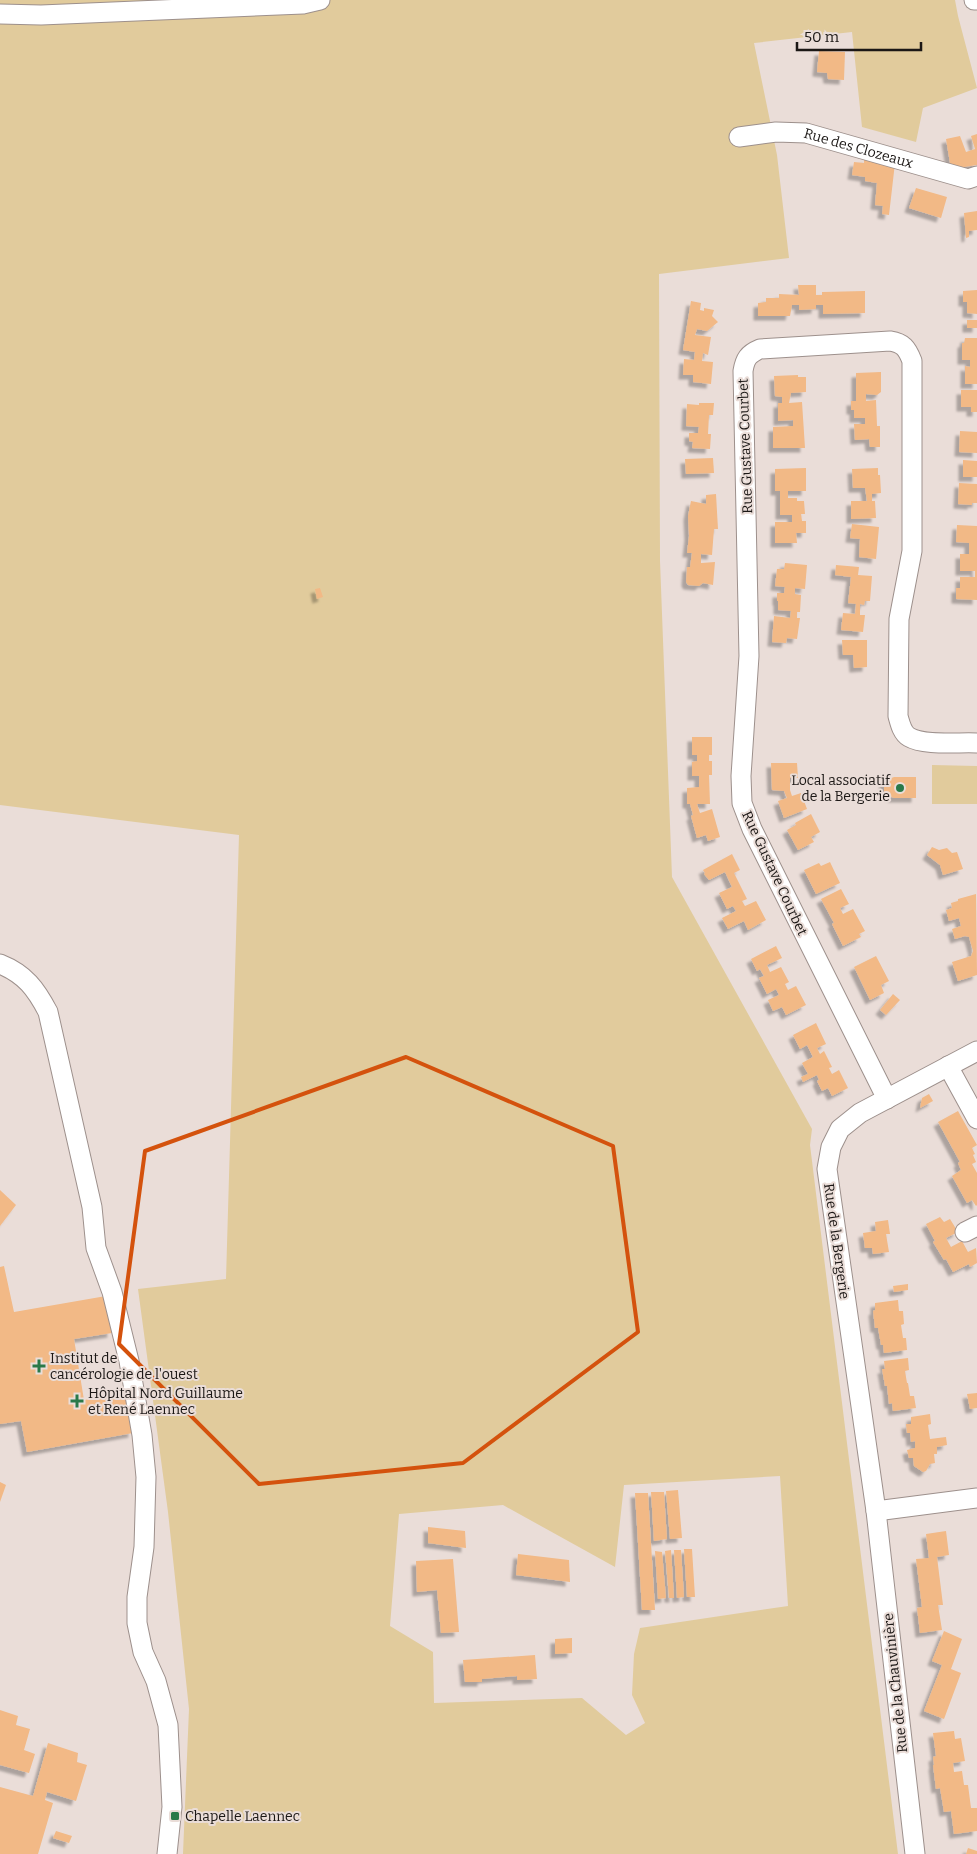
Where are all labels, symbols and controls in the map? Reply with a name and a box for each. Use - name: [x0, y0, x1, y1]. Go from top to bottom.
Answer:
- scale bar: [797, 20, 921, 52]
- text: 50 m: [804, 28, 840, 46]
- street label: Rue des Clozeaux: [802, 125, 915, 172]
- street label: Rue Gustave Courbet: [735, 378, 756, 514]
- place label: Local associatif de la Bergerie: [791, 772, 891, 805]
- marker: Local associatif de la Bergerie: [894, 782, 906, 794]
- street label: Rue Gustave Courbet: [738, 808, 811, 938]
- street label: Rue de la Bergerie: [820, 1182, 853, 1300]
- place label: Institut de cancérologie de l'ouest: [50, 1350, 198, 1383]
- marker: Institut de cancérologie de l'ouest: [32, 1359, 46, 1373]
- place label: Hôpital Nord Guillaume et René Laennec: [88, 1385, 243, 1418]
- marker: Hôpital Nord Guillaume et René Laennec: [70, 1394, 84, 1408]
- street label: Rue de la Chauvinière: [880, 1612, 911, 1754]
- place label: Chapelle Laennec: [185, 1808, 300, 1825]
- marker: Chapelle Laennec: [169, 1810, 181, 1822]

